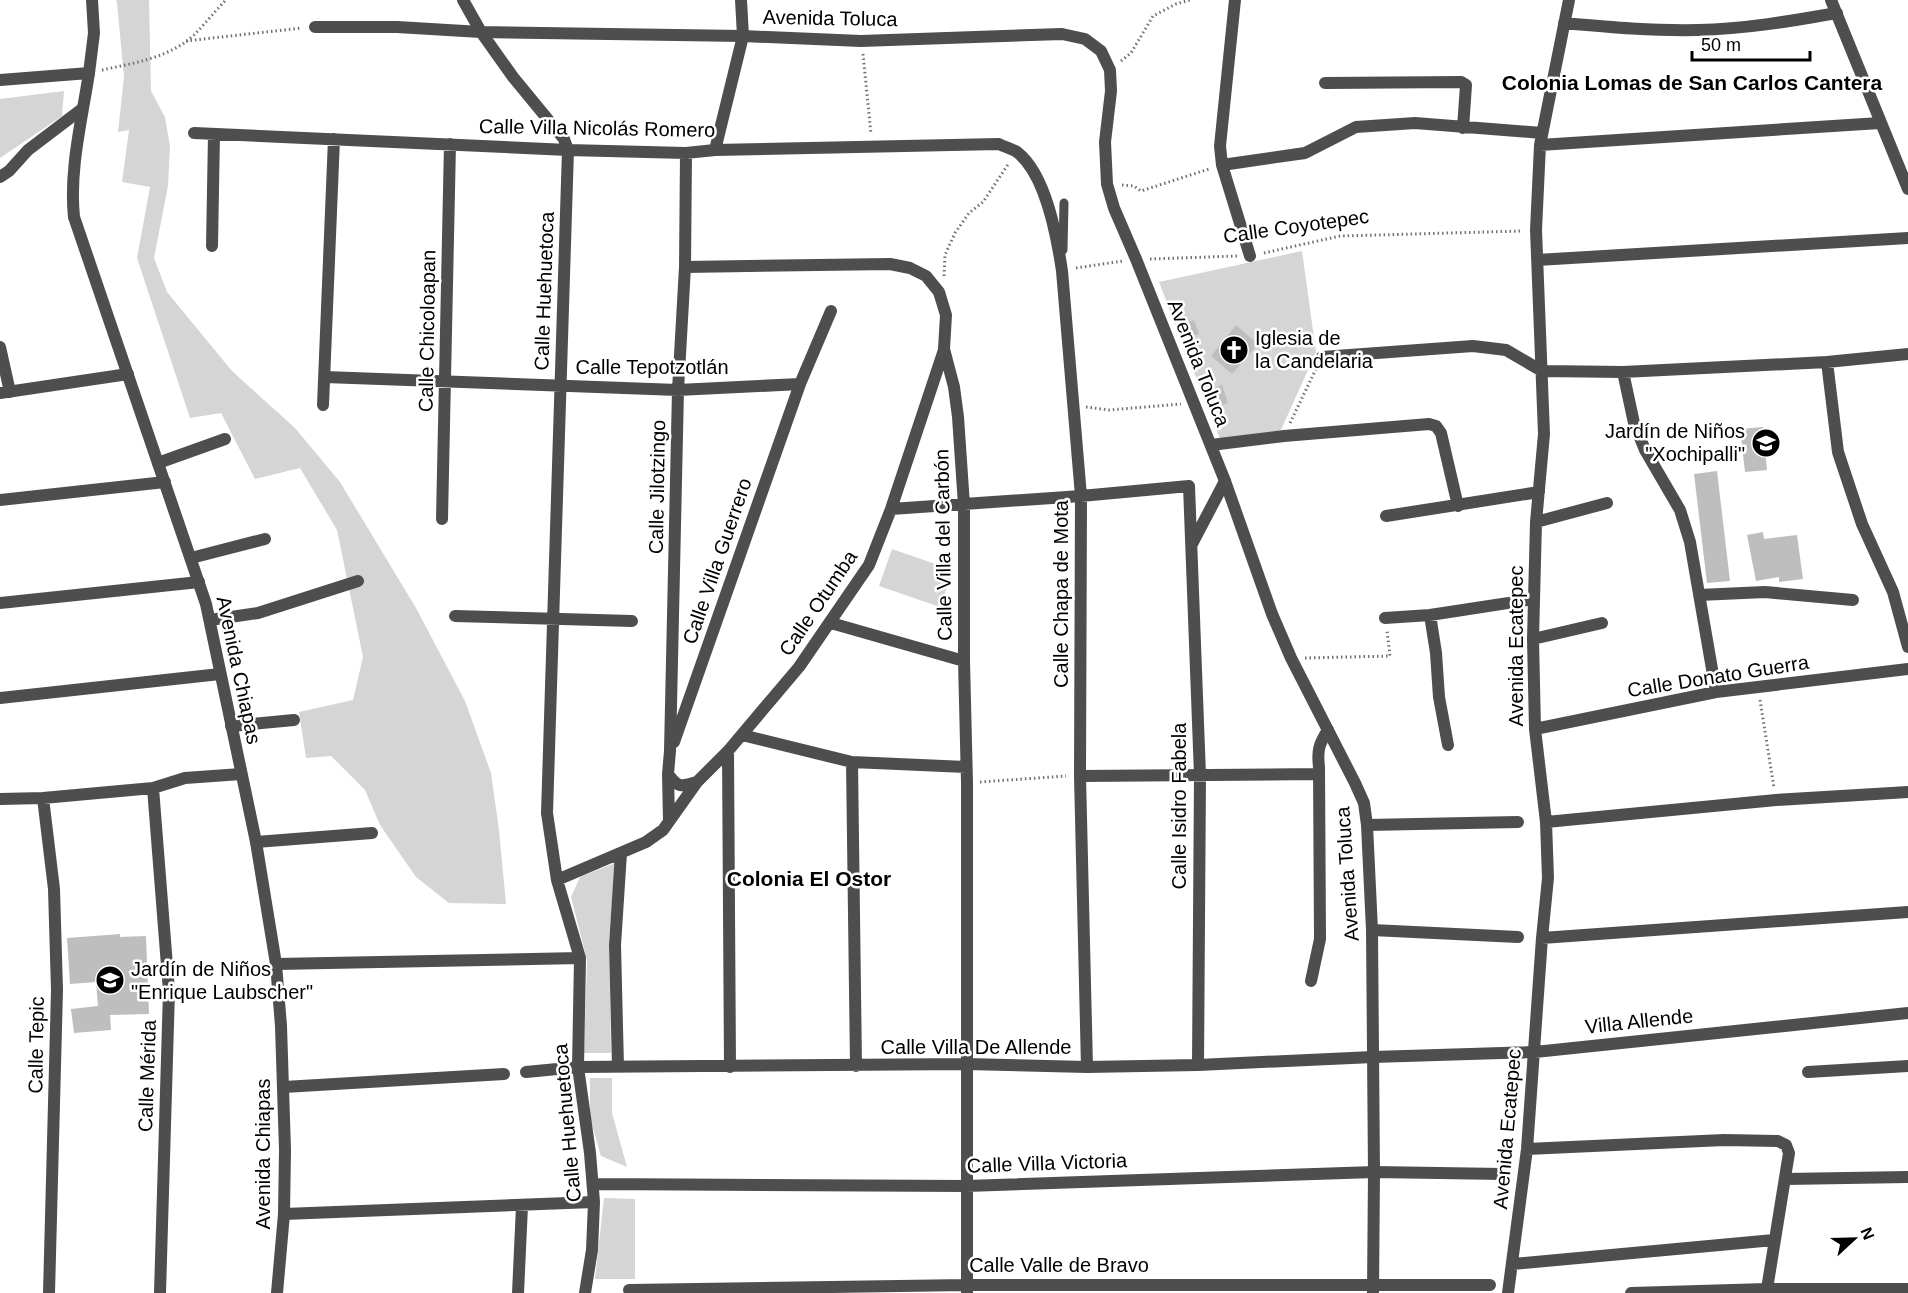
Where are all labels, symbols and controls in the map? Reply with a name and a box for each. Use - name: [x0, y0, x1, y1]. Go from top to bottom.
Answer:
- street label: Avenida Toluca: [762, 6, 899, 30]
- scale bar: [1692, 24, 1810, 62]
- text: 50 m: [1701, 35, 1741, 55]
- district label: Colonia Lomas de San Carlos Cantera: [1502, 71, 1883, 94]
- street label: Calle Villa Nicolás Romero: [479, 115, 715, 141]
- street label: Calle Coyotepec: [1222, 205, 1370, 247]
- street label: Calle Huehuetoca: [530, 210, 558, 371]
- street label: Calle Chicoloapan: [415, 250, 439, 412]
- street label: Avenida Toluca: [1164, 296, 1235, 430]
- place label: Iglesia de la Candelaria: [1255, 327, 1374, 372]
- church icon: Iglesia de la Candelaria: [1218, 334, 1250, 366]
- street label: Calle Tepotzotlán: [575, 356, 729, 378]
- street label: Calle Jilotzingo: [645, 420, 669, 554]
- place label: Jardín de Niños "Xochipalli": [1605, 420, 1745, 465]
- school or university icon: Jardín de Niños "Xochipalli": [1750, 427, 1782, 459]
- street label: Calle Villa del Carbón: [930, 449, 956, 641]
- street label: Calle Villa Guerrero: [678, 475, 756, 647]
- street label: Calle Chapa de Mota: [1050, 499, 1072, 688]
- street label: Calle Otumba: [775, 545, 862, 660]
- street label: Avenida Ecatepec: [1505, 566, 1527, 726]
- street label: Avenida Chiapas: [213, 594, 265, 746]
- street label: Calle Donato Guerra: [1626, 651, 1811, 701]
- street label: Calle Isidro Fabela: [1168, 722, 1190, 889]
- street label: Avenida Toluca: [1331, 805, 1363, 942]
- district label: Colonia El Ostor: [727, 867, 891, 890]
- place label: Jardín de Niños "Enrique Laubscher": [131, 958, 313, 1003]
- school or university icon: Jardín de Niños "Enrique Laubscher": [94, 964, 126, 996]
- street label: Calle Tepic: [24, 996, 48, 1094]
- street label: Villa Allende: [1584, 1004, 1694, 1038]
- street label: Calle Mérida: [134, 1019, 160, 1132]
- street label: Calle Villa De Allende: [881, 1036, 1071, 1058]
- street label: Calle Huehuetoca: [549, 1042, 585, 1203]
- street label: Avenida Ecatepec: [1489, 1048, 1525, 1210]
- street label: Avenida Chiapas: [252, 1079, 274, 1229]
- street label: Calle Villa Victoria: [966, 1149, 1128, 1177]
- north arrow: [1824, 1209, 1884, 1269]
- text: N: [1857, 1225, 1877, 1242]
- street label: Calle Valle de Bravo: [969, 1254, 1149, 1276]

